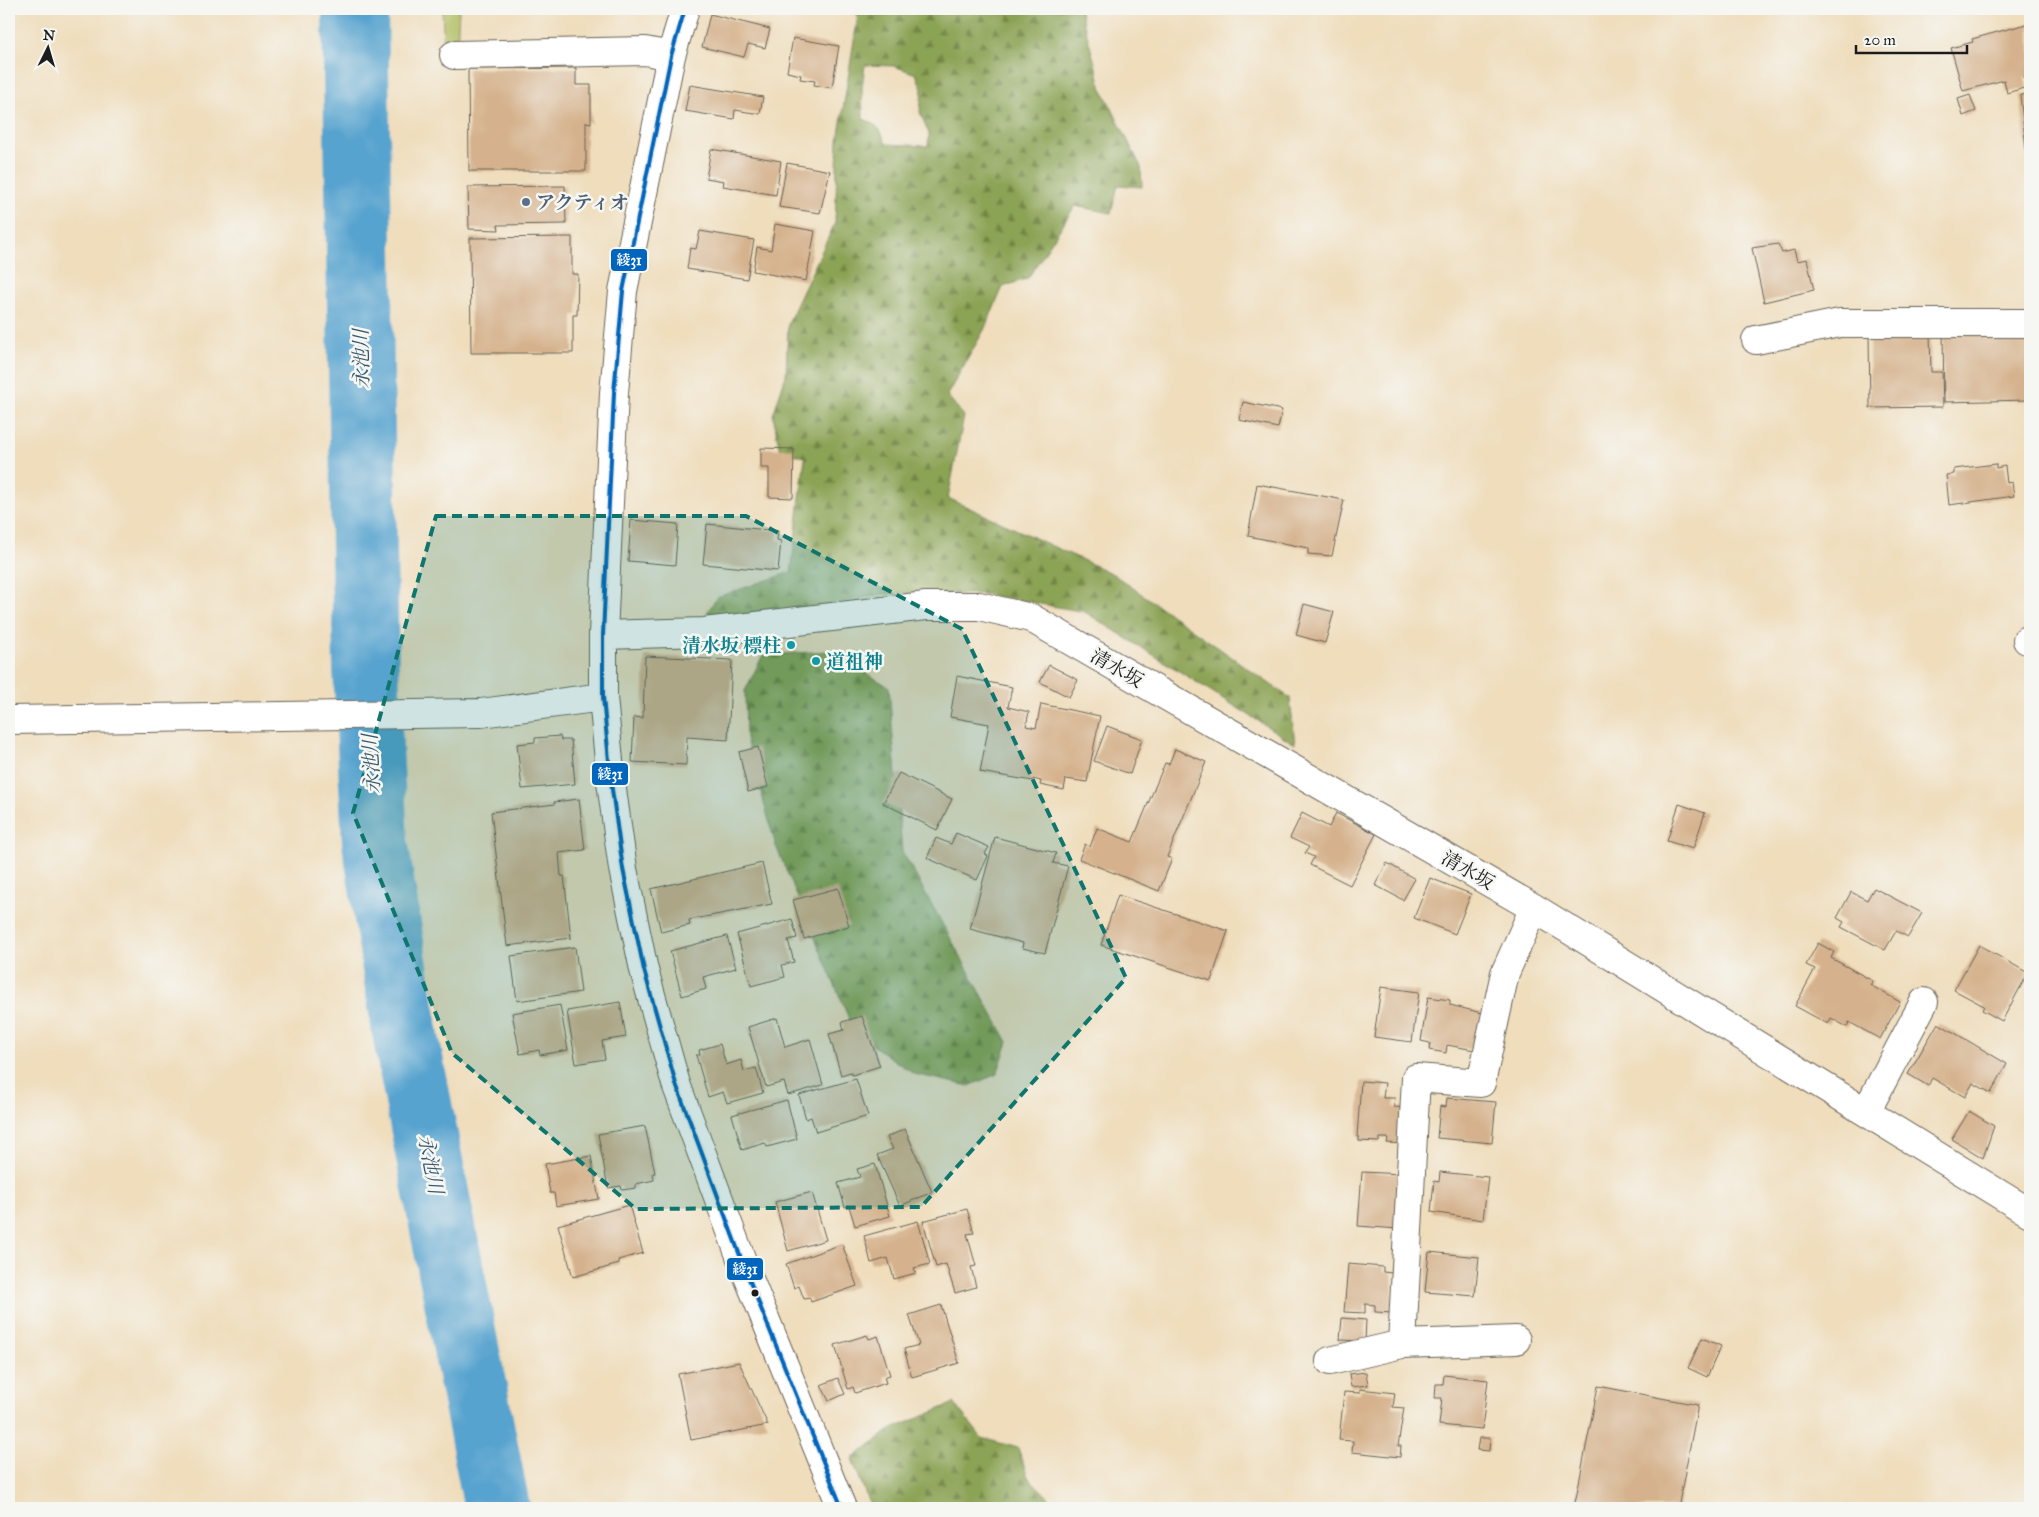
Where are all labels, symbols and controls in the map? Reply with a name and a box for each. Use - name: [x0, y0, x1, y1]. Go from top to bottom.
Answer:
- north arrow: [22, 22, 72, 72]
- scale bar: [1856, 22, 1968, 54]
- text: N: [42, 27, 56, 45]
- text: 20 m: [1864, 31, 1896, 49]
- place label: アクティオ: [536, 191, 629, 214]
- marker: アクティオ: [520, 196, 532, 208]
- line badge: 綾31: [610, 248, 648, 272]
- text: 綾31: [616, 252, 642, 270]
- water label: 永池川: [348, 327, 374, 389]
- place label: 清水坂 標柱: [682, 634, 782, 657]
- marker: 清水坂 標柱: [785, 639, 797, 651]
- street label: 清水坂: [1087, 644, 1147, 692]
- place label: 道祖神: [826, 650, 883, 673]
- marker: 道祖神: [810, 655, 822, 667]
- water label: 永池川: [357, 731, 385, 795]
- line badge: 綾31: [591, 762, 629, 786]
- text: 綾31: [597, 766, 623, 784]
- street label: 清水坂: [1438, 846, 1498, 894]
- water label: 永池川: [413, 1132, 449, 1198]
- line badge: 綾31: [726, 1257, 764, 1281]
- text: 綾31: [732, 1261, 758, 1279]
- unlabelled marker: [750, 1288, 760, 1298]

